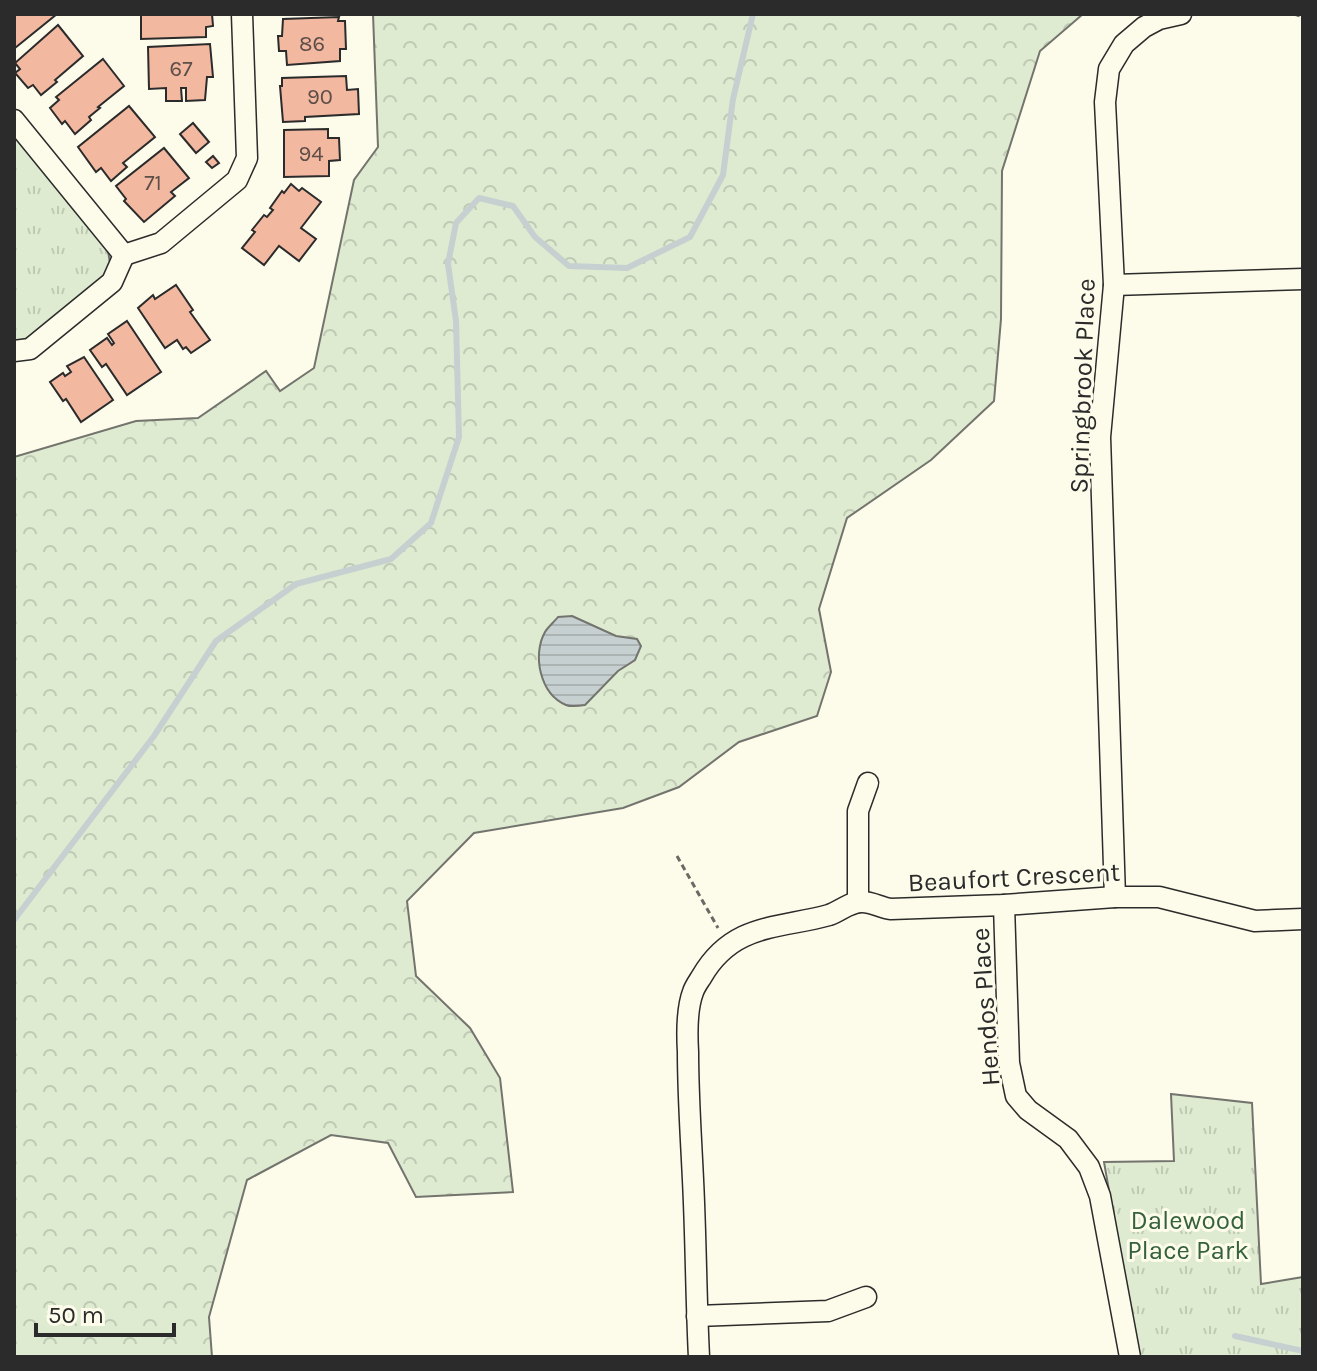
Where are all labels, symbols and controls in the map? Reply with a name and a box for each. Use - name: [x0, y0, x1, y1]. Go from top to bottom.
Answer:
- house number: 86: [299, 31, 325, 57]
- house number: 67: [170, 56, 192, 82]
- house number: 90: [307, 84, 333, 110]
- house number: 94: [298, 141, 324, 167]
- house number: 71: [144, 170, 162, 196]
- street label: Springbrook Place: [1063, 278, 1102, 494]
- street label: Beaufort Crescent: [907, 856, 1121, 899]
- street label: Hendos Place: [965, 927, 1006, 1087]
- park label: Dalewood Place Park: [1127, 1205, 1249, 1266]
- scale bar: [36, 1287, 174, 1337]
- text: 50 m: [48, 1301, 104, 1329]

